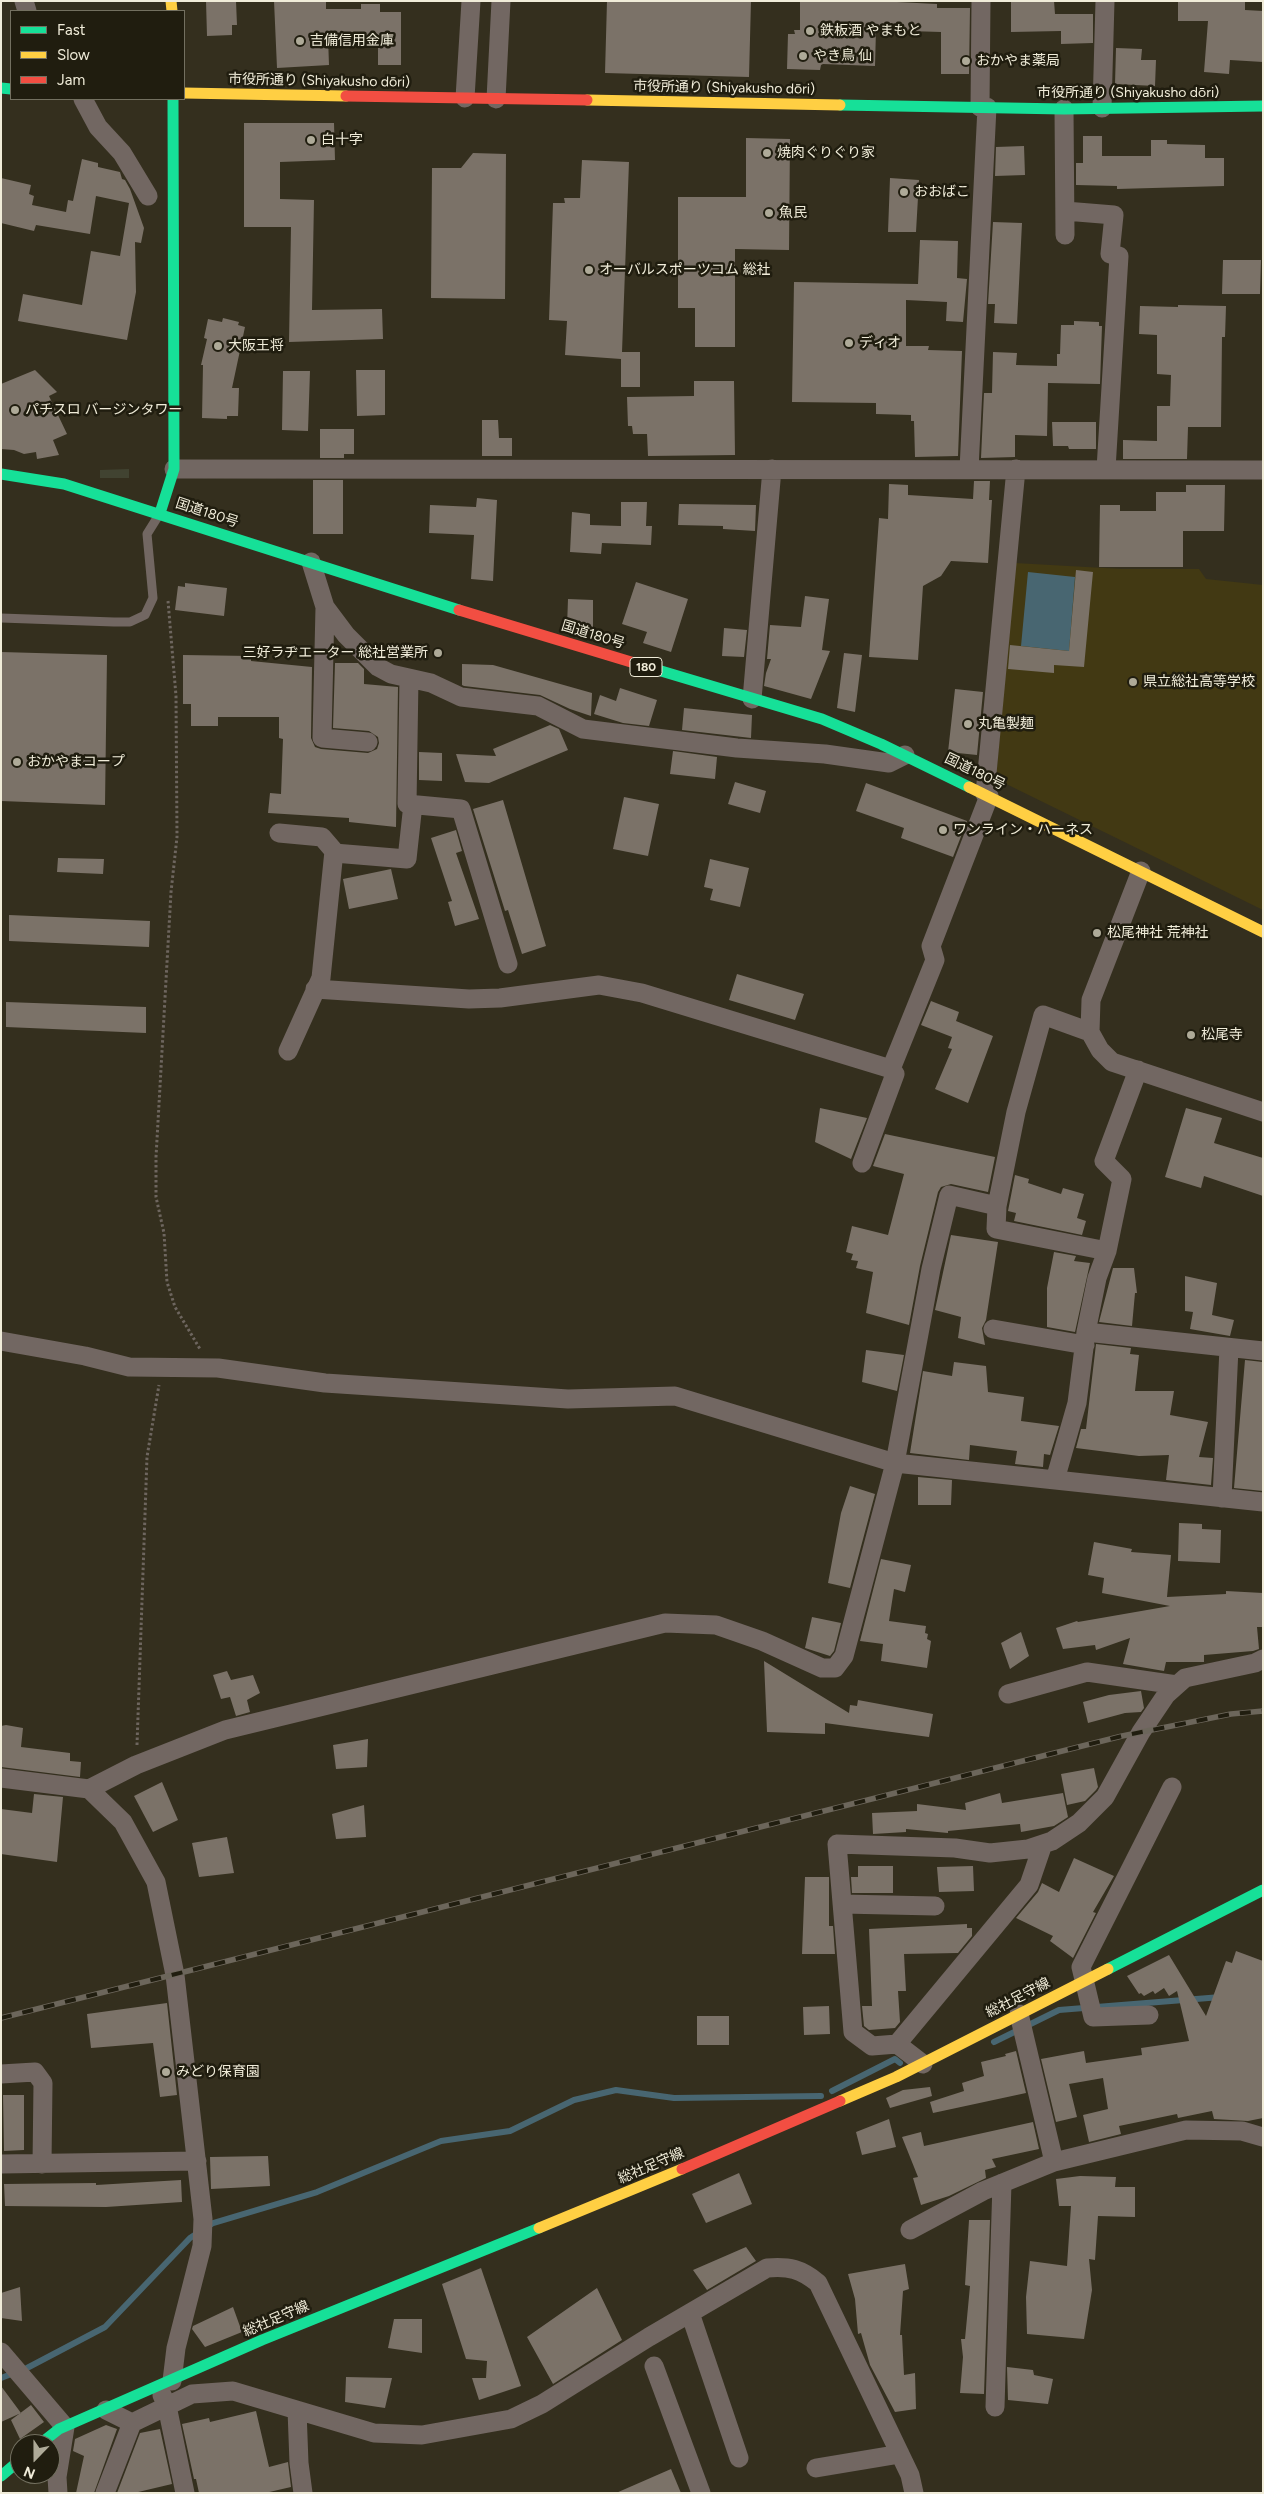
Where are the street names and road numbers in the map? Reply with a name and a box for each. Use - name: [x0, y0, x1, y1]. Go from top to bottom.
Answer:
- street label: 市役所通り (Shiyakusho dōri): [228, 71, 410, 91]
- street label: 市役所通り (Shiyakusho dōri): [633, 78, 815, 98]
- street label: 市役所通り (Shiyakusho dōri): [1037, 85, 1219, 101]
- street label: 国道180号: [173, 495, 241, 531]
- street label: 国道180号: [559, 617, 627, 653]
- road number: 180: [630, 658, 662, 676]
- street label: 国道180号: [942, 750, 1008, 794]
- street label: 総社足守線: [983, 1975, 1053, 2021]
- street label: 総社足守線: [616, 2145, 686, 2187]
- street label: 総社足守線: [241, 2298, 311, 2340]

